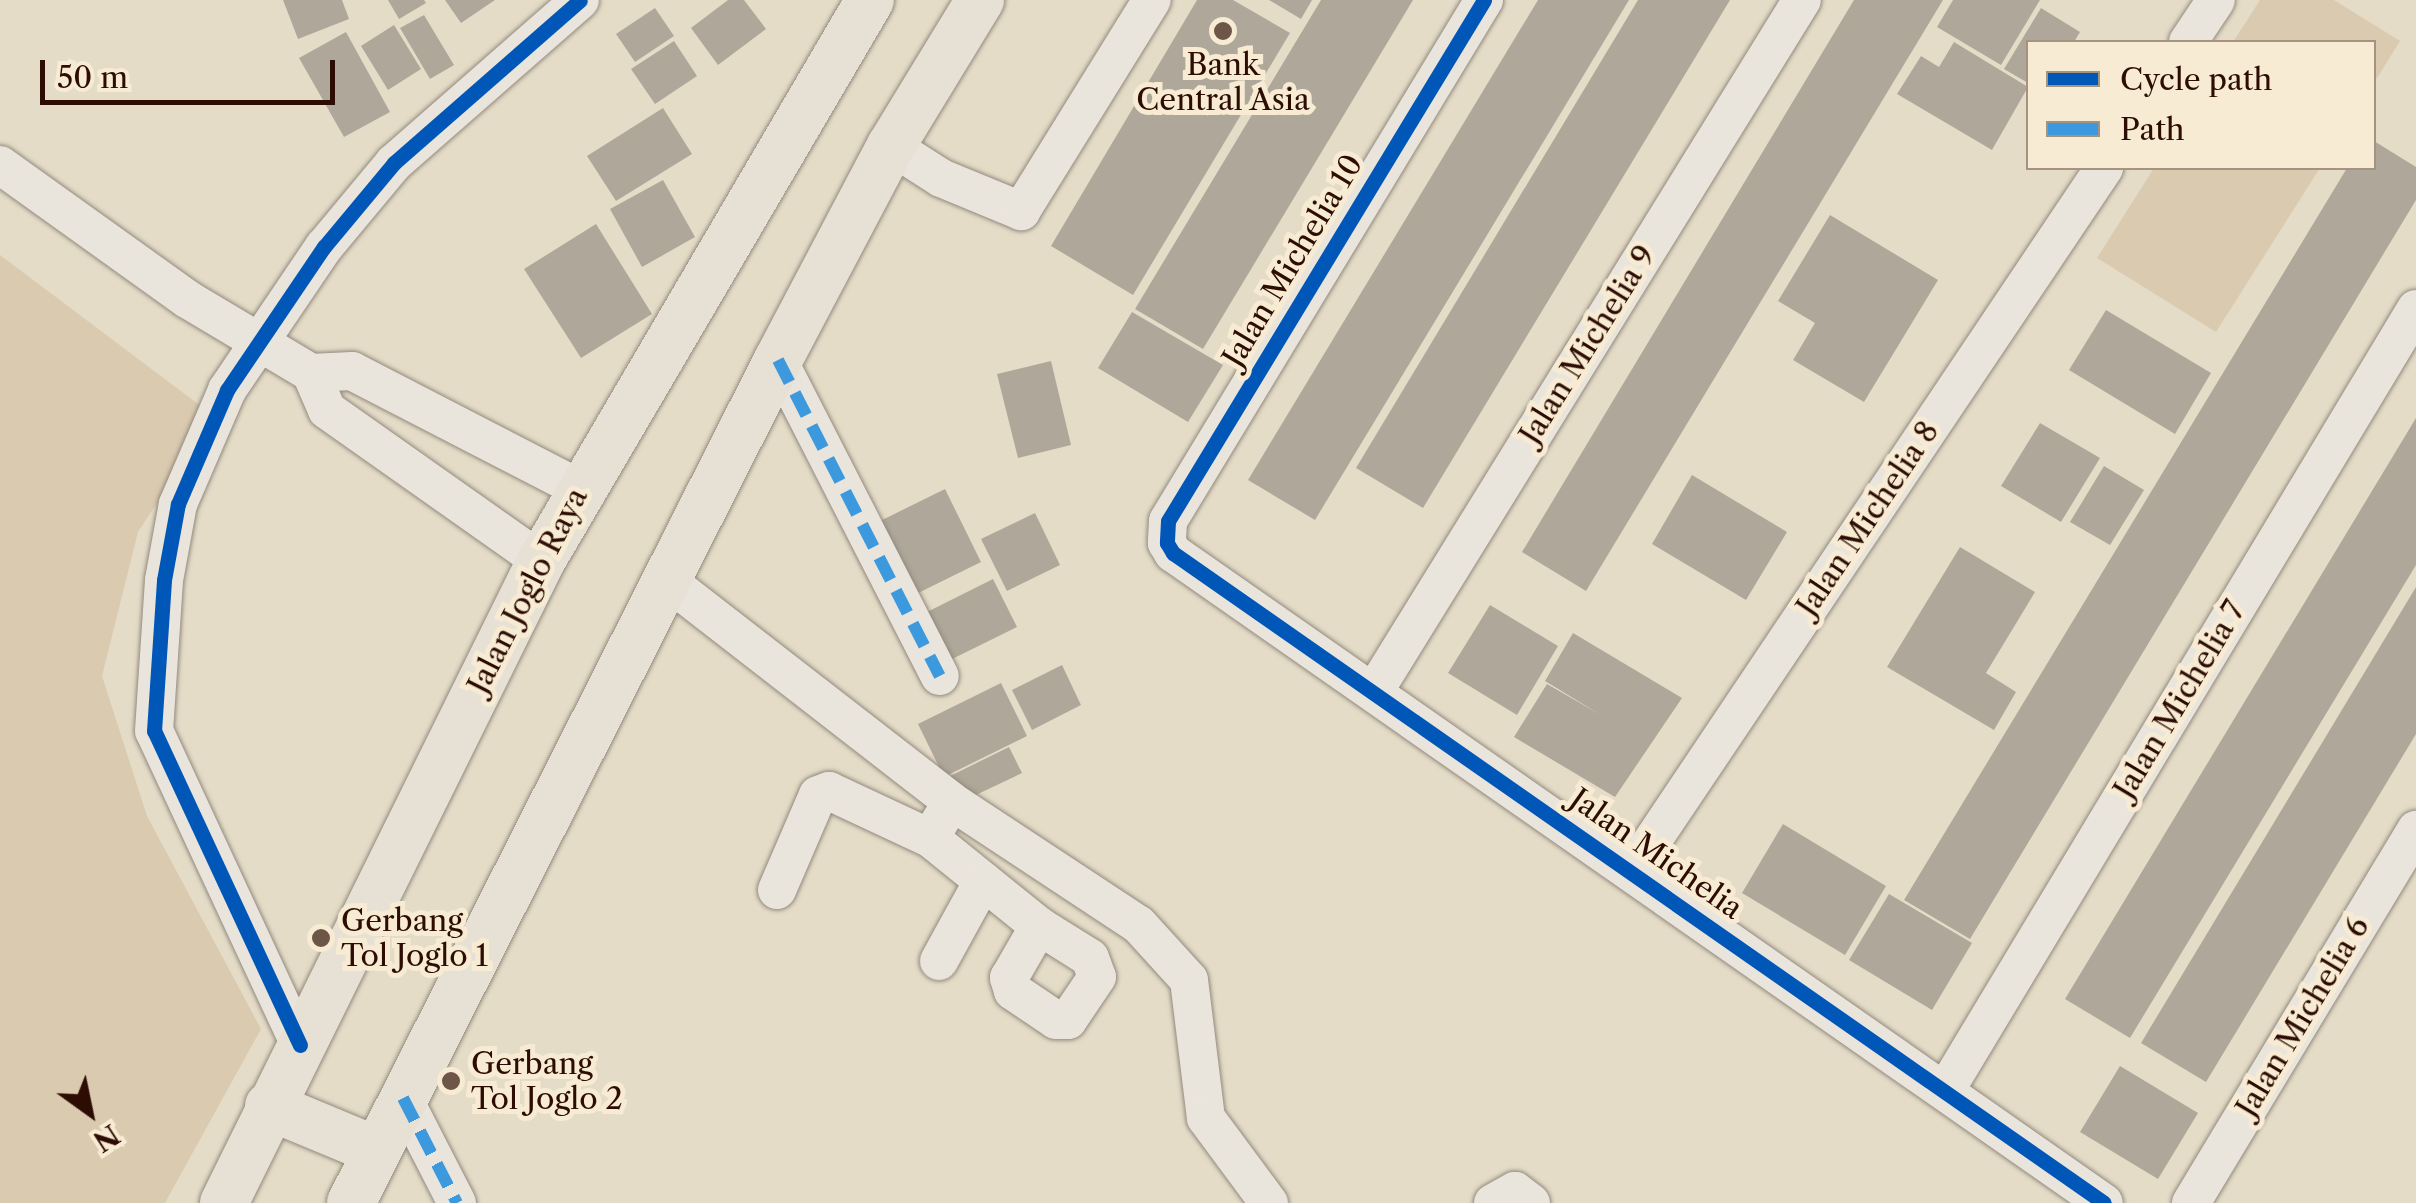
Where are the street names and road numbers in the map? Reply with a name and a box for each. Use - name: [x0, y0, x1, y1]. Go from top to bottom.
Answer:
- street label: Jalan Michelia 10: [1215, 148, 1371, 374]
- street label: Jalan Michelia 9: [1512, 239, 1664, 451]
- street label: Jalan Michelia 8: [1789, 414, 1947, 624]
- street label: Jalan Joglo Raya: [461, 482, 595, 700]
- street label: Jalan Michelia 7: [2107, 594, 2253, 806]
- street label: Jalan Michelia: [1563, 781, 1749, 927]
- street label: Jalan Michelia 6: [2229, 910, 2377, 1124]

